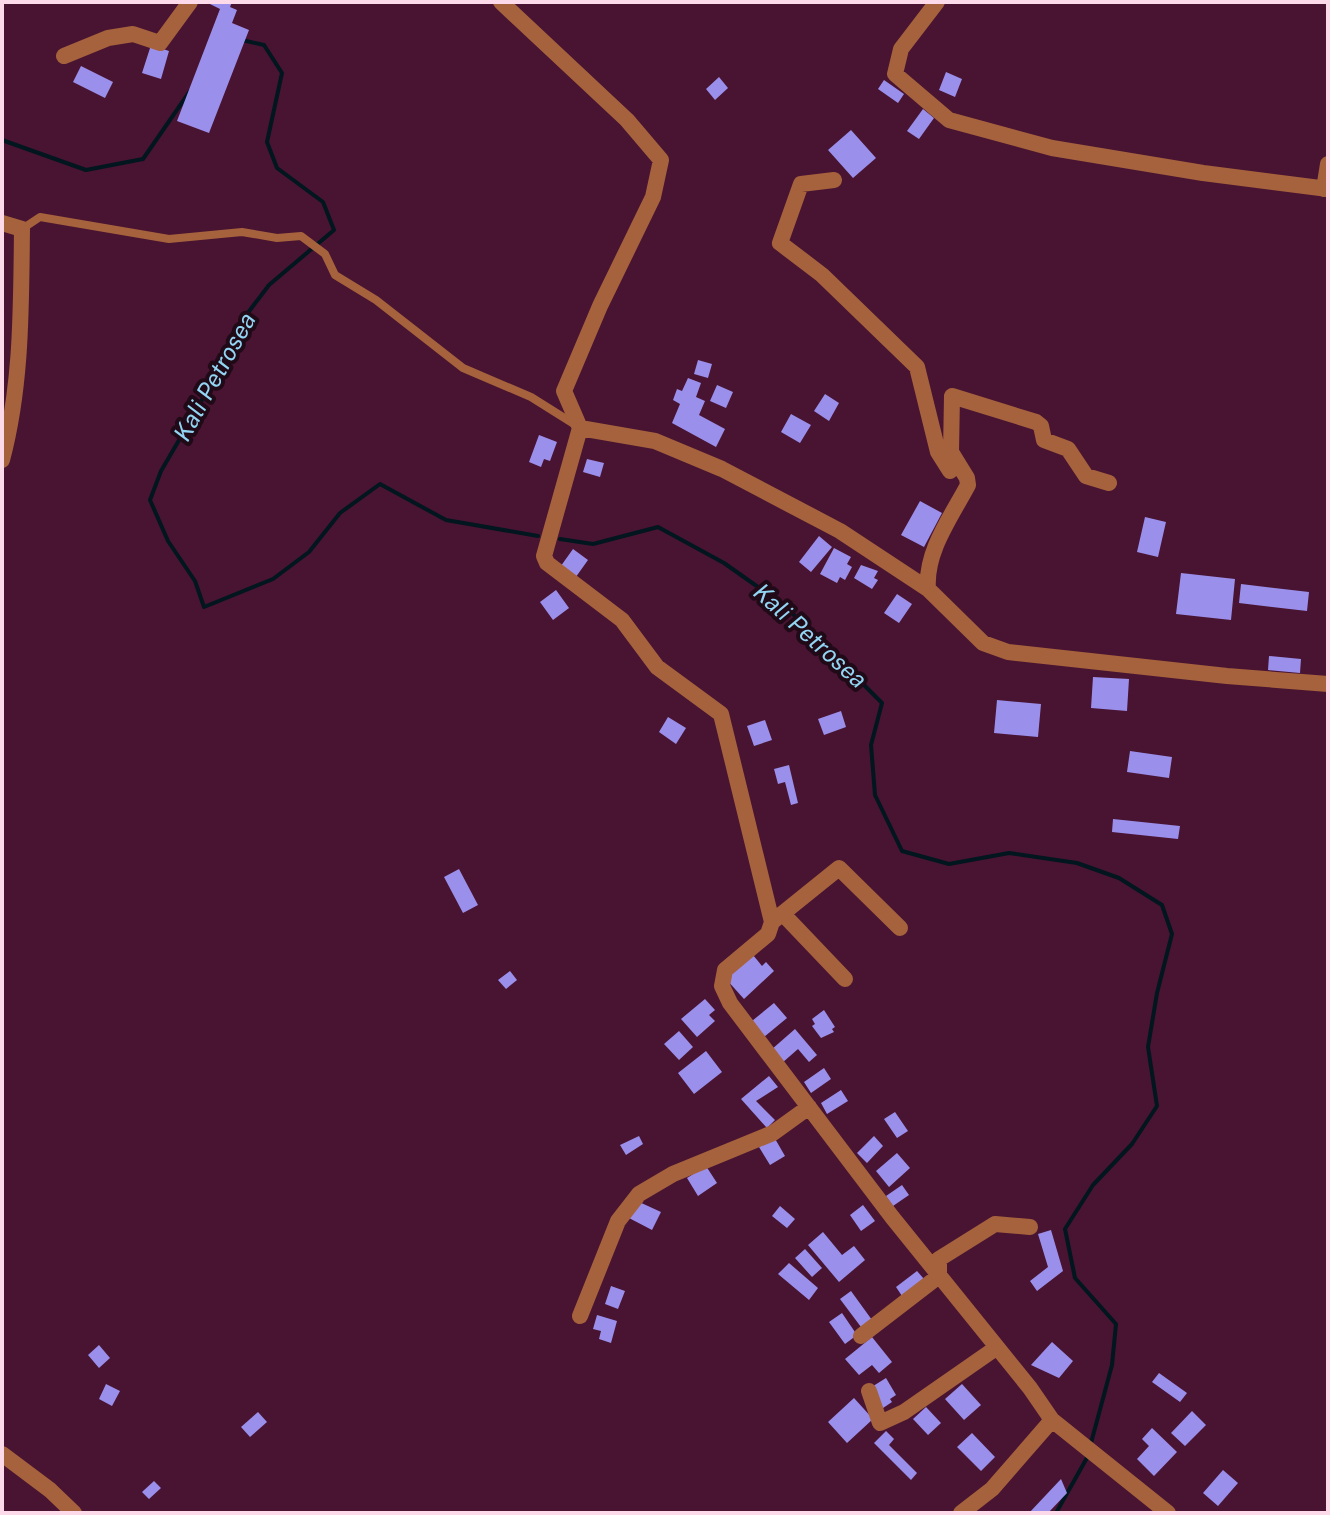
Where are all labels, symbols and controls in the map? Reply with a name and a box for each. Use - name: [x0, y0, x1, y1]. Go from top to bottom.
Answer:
- water label: Kali Petrosea: [167, 307, 261, 446]
- water label: Kali Petrosea: [748, 577, 873, 693]

